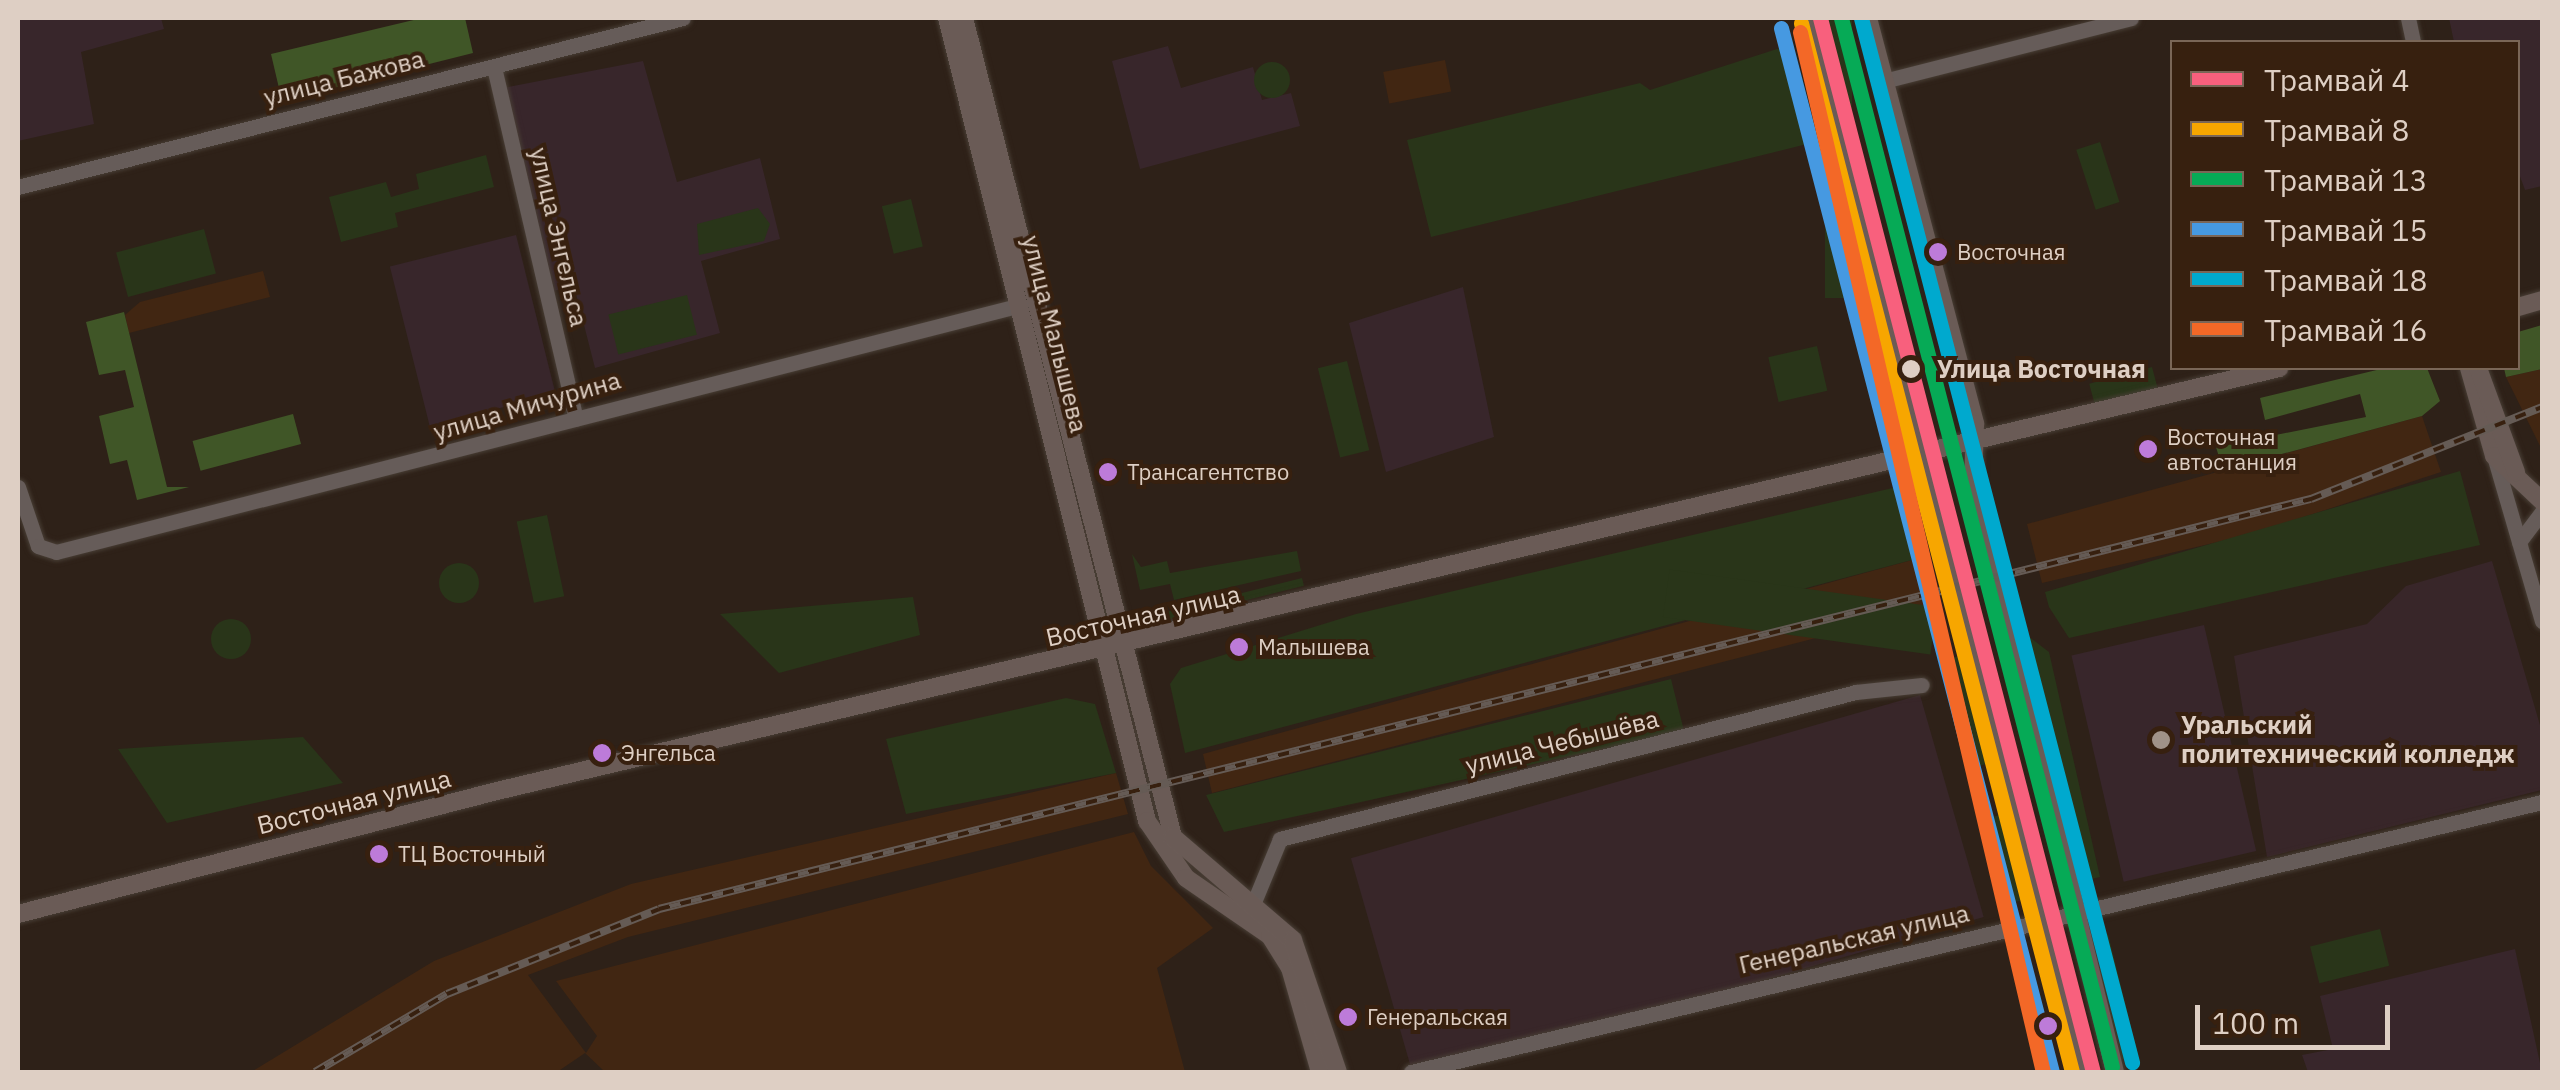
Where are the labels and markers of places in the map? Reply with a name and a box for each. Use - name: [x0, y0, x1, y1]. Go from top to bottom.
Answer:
- place label: Восточная: [1957, 239, 2066, 265]
- marker: Восточная: [1928, 242, 1948, 262]
- marker: Улица Восточная: [1894, 352, 1928, 386]
- place label: Улица Восточная: [1937, 354, 2146, 384]
- place label: Восточная автостанция: [2167, 423, 2297, 474]
- marker: Восточная автостанция: [2138, 439, 2158, 459]
- place label: Трансагентство: [1127, 459, 1289, 485]
- marker: Трансагентство: [1098, 462, 1118, 482]
- place label: Малышева: [1258, 634, 1370, 660]
- marker: Малышева: [1229, 637, 1249, 657]
- place label: Уральский политехнический колледж: [2181, 711, 2515, 770]
- marker: Уральский политехнический колледж: [2150, 729, 2172, 751]
- place label: Энгельса: [621, 740, 716, 766]
- marker: Энгельса: [592, 743, 612, 763]
- place label: ТЦ Восточный: [398, 841, 546, 867]
- marker: ТЦ Восточный: [369, 844, 389, 864]
- place label: Генеральская: [1367, 1004, 1508, 1030]
- marker: Генеральская: [1338, 1007, 1358, 1027]
- unlabelled marker: [2038, 1016, 2058, 1036]

